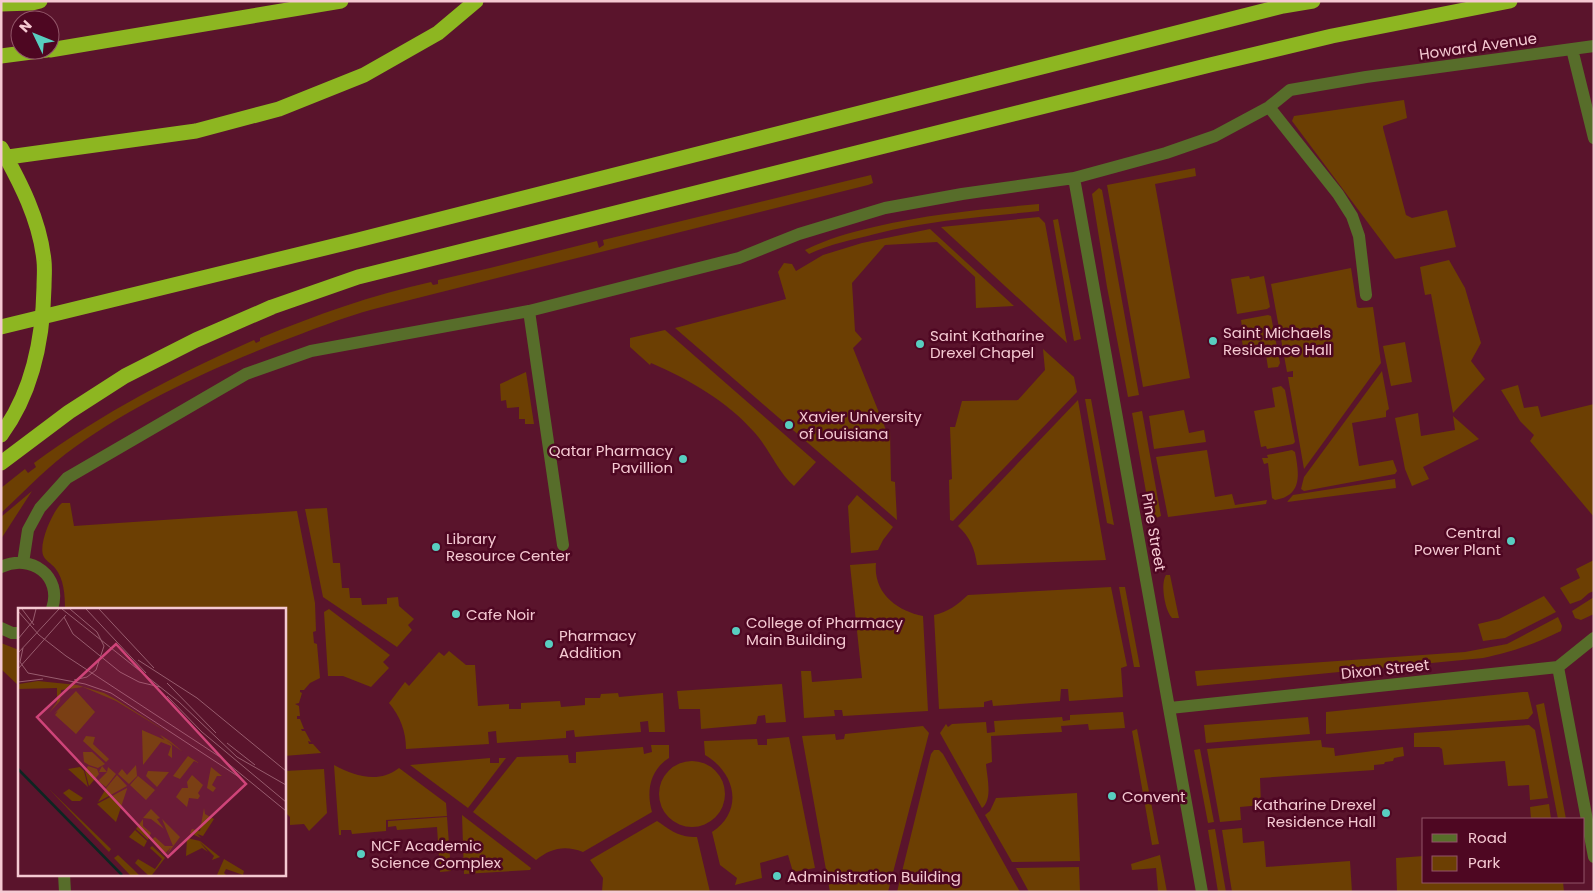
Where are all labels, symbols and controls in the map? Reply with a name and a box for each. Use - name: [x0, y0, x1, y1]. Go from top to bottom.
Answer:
- north arrow: [10, 10, 60, 60]
- text: N: [15, 15, 36, 37]
- street label: Howard Avenue: [1418, 27, 1538, 65]
- place label: Saint Michaels Residence Hall: [1223, 322, 1332, 360]
- place label: Saint Katharine Drexel Chapel: [930, 325, 1044, 363]
- marker: Saint Michaels Residence Hall: [1207, 335, 1219, 347]
- marker: Saint Katharine Drexel Chapel: [914, 338, 926, 350]
- place label: Xavier University of Louisiana: [799, 406, 922, 444]
- marker: Xavier University of Louisiana: [783, 419, 795, 431]
- place label: Qatar Pharmacy Pavillion: [549, 440, 674, 478]
- marker: Qatar Pharmacy Pavillion: [677, 453, 689, 465]
- street label: Pine Street: [1137, 491, 1171, 573]
- place label: Central Power Plant: [1414, 522, 1501, 560]
- place label: Library Resource Center: [446, 528, 571, 566]
- marker: Central Power Plant: [1505, 535, 1517, 547]
- marker: Library Resource Center: [430, 541, 442, 553]
- place label: Cafe Noir: [466, 604, 536, 625]
- inset map: [18, 608, 285, 876]
- marker: Cafe Noir: [450, 608, 462, 620]
- place label: College of Pharmacy Main Building: [746, 612, 904, 650]
- place label: Pharmacy Addition: [559, 625, 637, 663]
- marker: College of Pharmacy Main Building: [730, 625, 742, 637]
- marker: Pharmacy Addition: [543, 638, 555, 650]
- street label: Dixon Street: [1340, 654, 1430, 684]
- place label: Convent: [1122, 786, 1186, 807]
- marker: Convent: [1106, 790, 1118, 802]
- place label: Katharine Drexel Residence Hall: [1254, 794, 1376, 832]
- marker: Katharine Drexel Residence Hall: [1380, 807, 1392, 819]
- legend: [1422, 818, 1585, 883]
- text: Road: [1468, 827, 1507, 848]
- place label: NCF Academic Science Complex: [371, 835, 501, 873]
- marker: NCF Academic Science Complex: [355, 848, 367, 860]
- text: Park: [1468, 852, 1500, 873]
- place label: Administration Building: [787, 866, 961, 887]
- marker: Administration Building: [771, 870, 783, 882]

